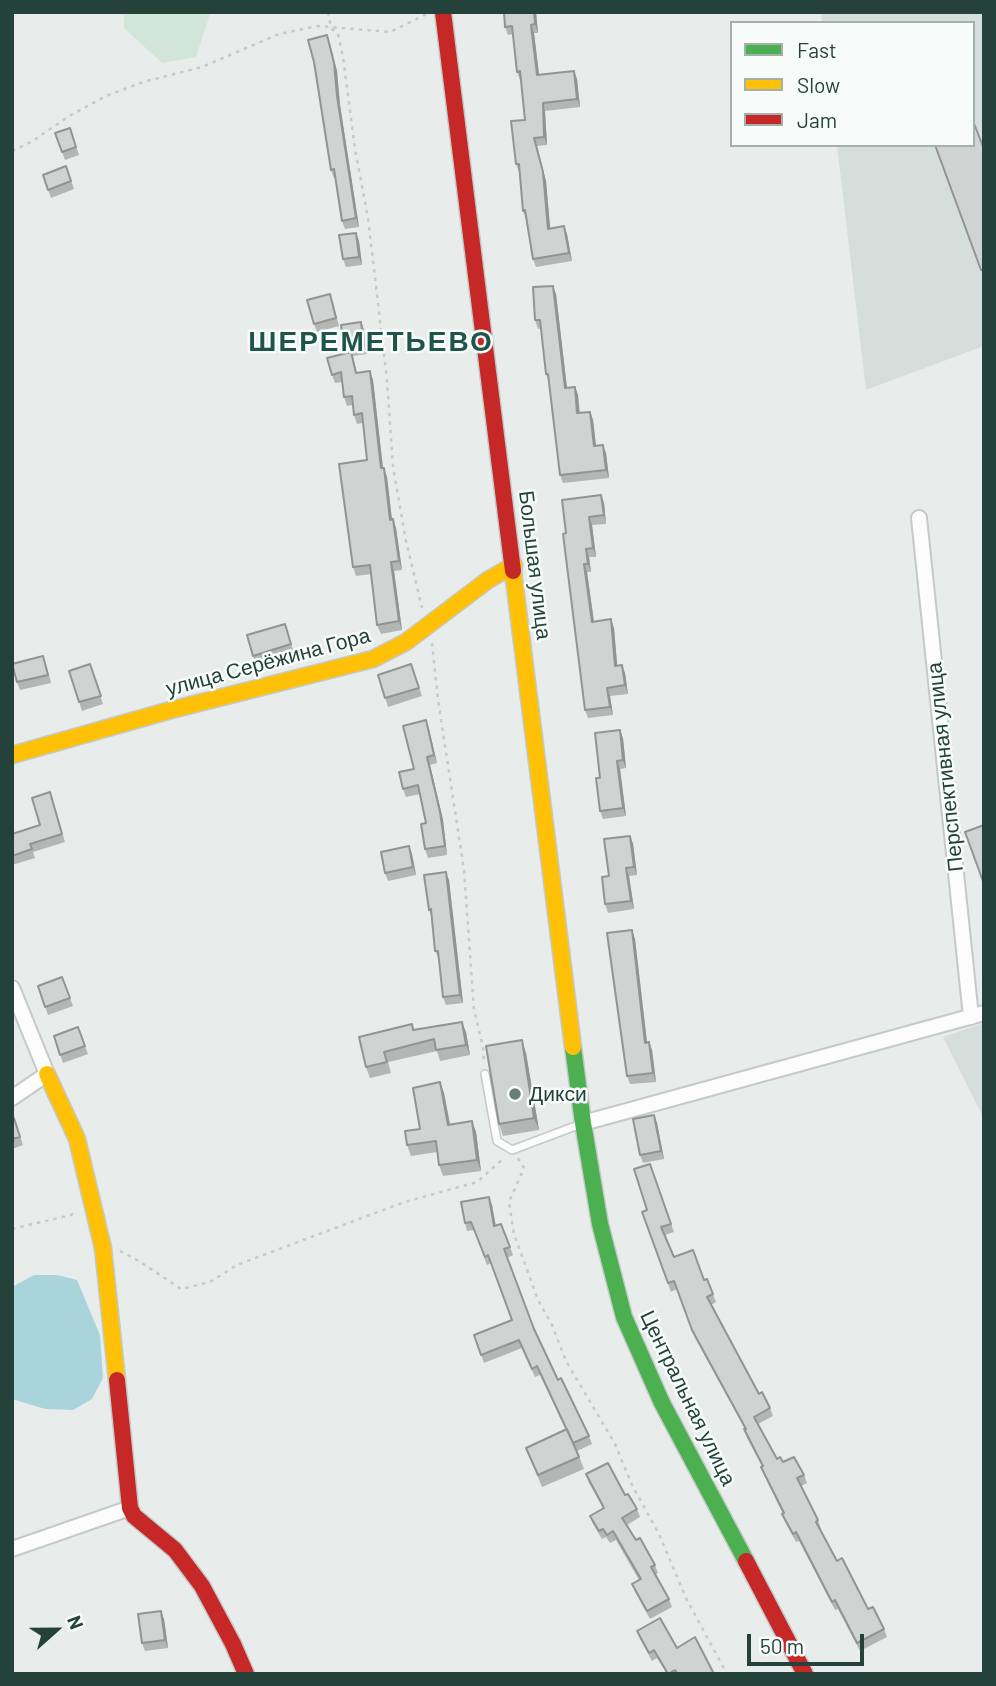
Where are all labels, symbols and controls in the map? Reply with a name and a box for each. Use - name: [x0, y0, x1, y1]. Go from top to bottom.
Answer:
- legend: [730, 21, 975, 147]
- text: Fast: [797, 37, 837, 62]
- text: Slow: [797, 72, 840, 97]
- text: Jam: [797, 107, 837, 132]
- district label: ШЕРЕМЕТЬЕВО: [250, 325, 492, 359]
- street label: Большая улица: [513, 489, 557, 641]
- street label: улица Серёжина Гора: [163, 623, 373, 701]
- street label: Перспективная улица: [921, 661, 969, 873]
- place label: Дикси: [529, 1081, 587, 1107]
- marker: Дикси: [507, 1086, 523, 1102]
- street label: Центральная улица: [635, 1306, 741, 1490]
- north arrow: [21, 1595, 91, 1665]
- text: N: [63, 1612, 89, 1632]
- scale bar: [751, 1620, 868, 1664]
- text: 50 m: [760, 1633, 804, 1658]

